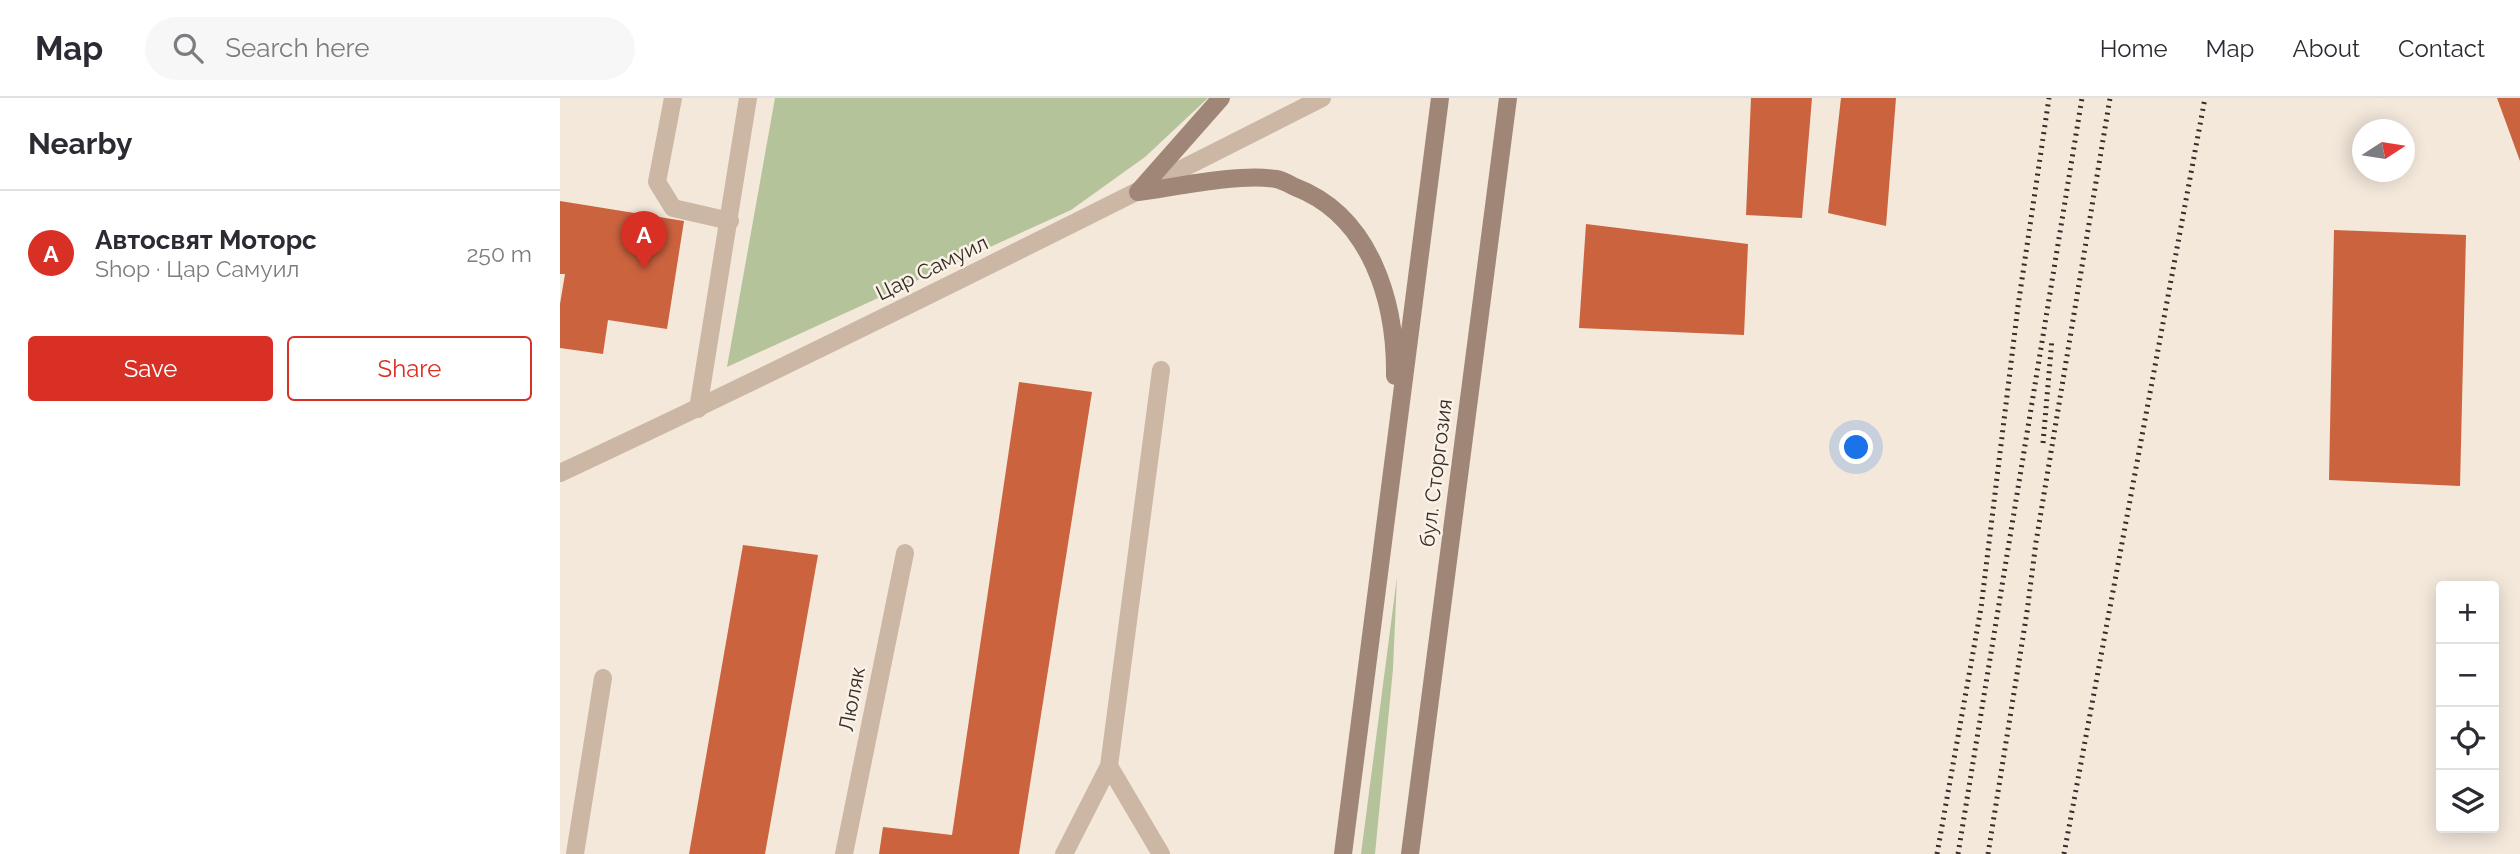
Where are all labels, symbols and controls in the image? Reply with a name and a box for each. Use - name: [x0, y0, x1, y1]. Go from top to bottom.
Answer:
- search box: [145, 17, 635, 80]
- text: Map: [35, 29, 103, 68]
- icon: search: [169, 29, 207, 67]
- text: Search here: [225, 33, 370, 63]
- text: Home: [2100, 34, 2168, 63]
- text: Map: [2206, 34, 2254, 63]
- text: About: [2292, 34, 2360, 63]
- text: Contact: [2398, 34, 2485, 63]
- north arrow: [2352, 119, 2415, 182]
- text: Nearby: [28, 126, 132, 161]
- pin: A: [621, 211, 667, 269]
- text: Автосвят Моторс: [95, 225, 317, 255]
- street label: Цар Самуил: [872, 230, 992, 305]
- text: A: [43, 240, 59, 267]
- text: 250 m: [466, 240, 532, 267]
- text: Shop · Цар Самуил: [95, 255, 299, 282]
- button: Save: [28, 336, 273, 401]
- button: Share: [287, 336, 532, 401]
- street label: бул. Сторгозия: [1414, 398, 1457, 548]
- your location: [1839, 430, 1873, 464]
- map controls: [2436, 581, 2499, 833]
- button: +: [2436, 581, 2499, 644]
- button: −: [2436, 644, 2499, 707]
- street label: Люляк: [833, 664, 870, 733]
- button: locate: [2436, 707, 2499, 770]
- button: layers: [2436, 770, 2499, 833]

